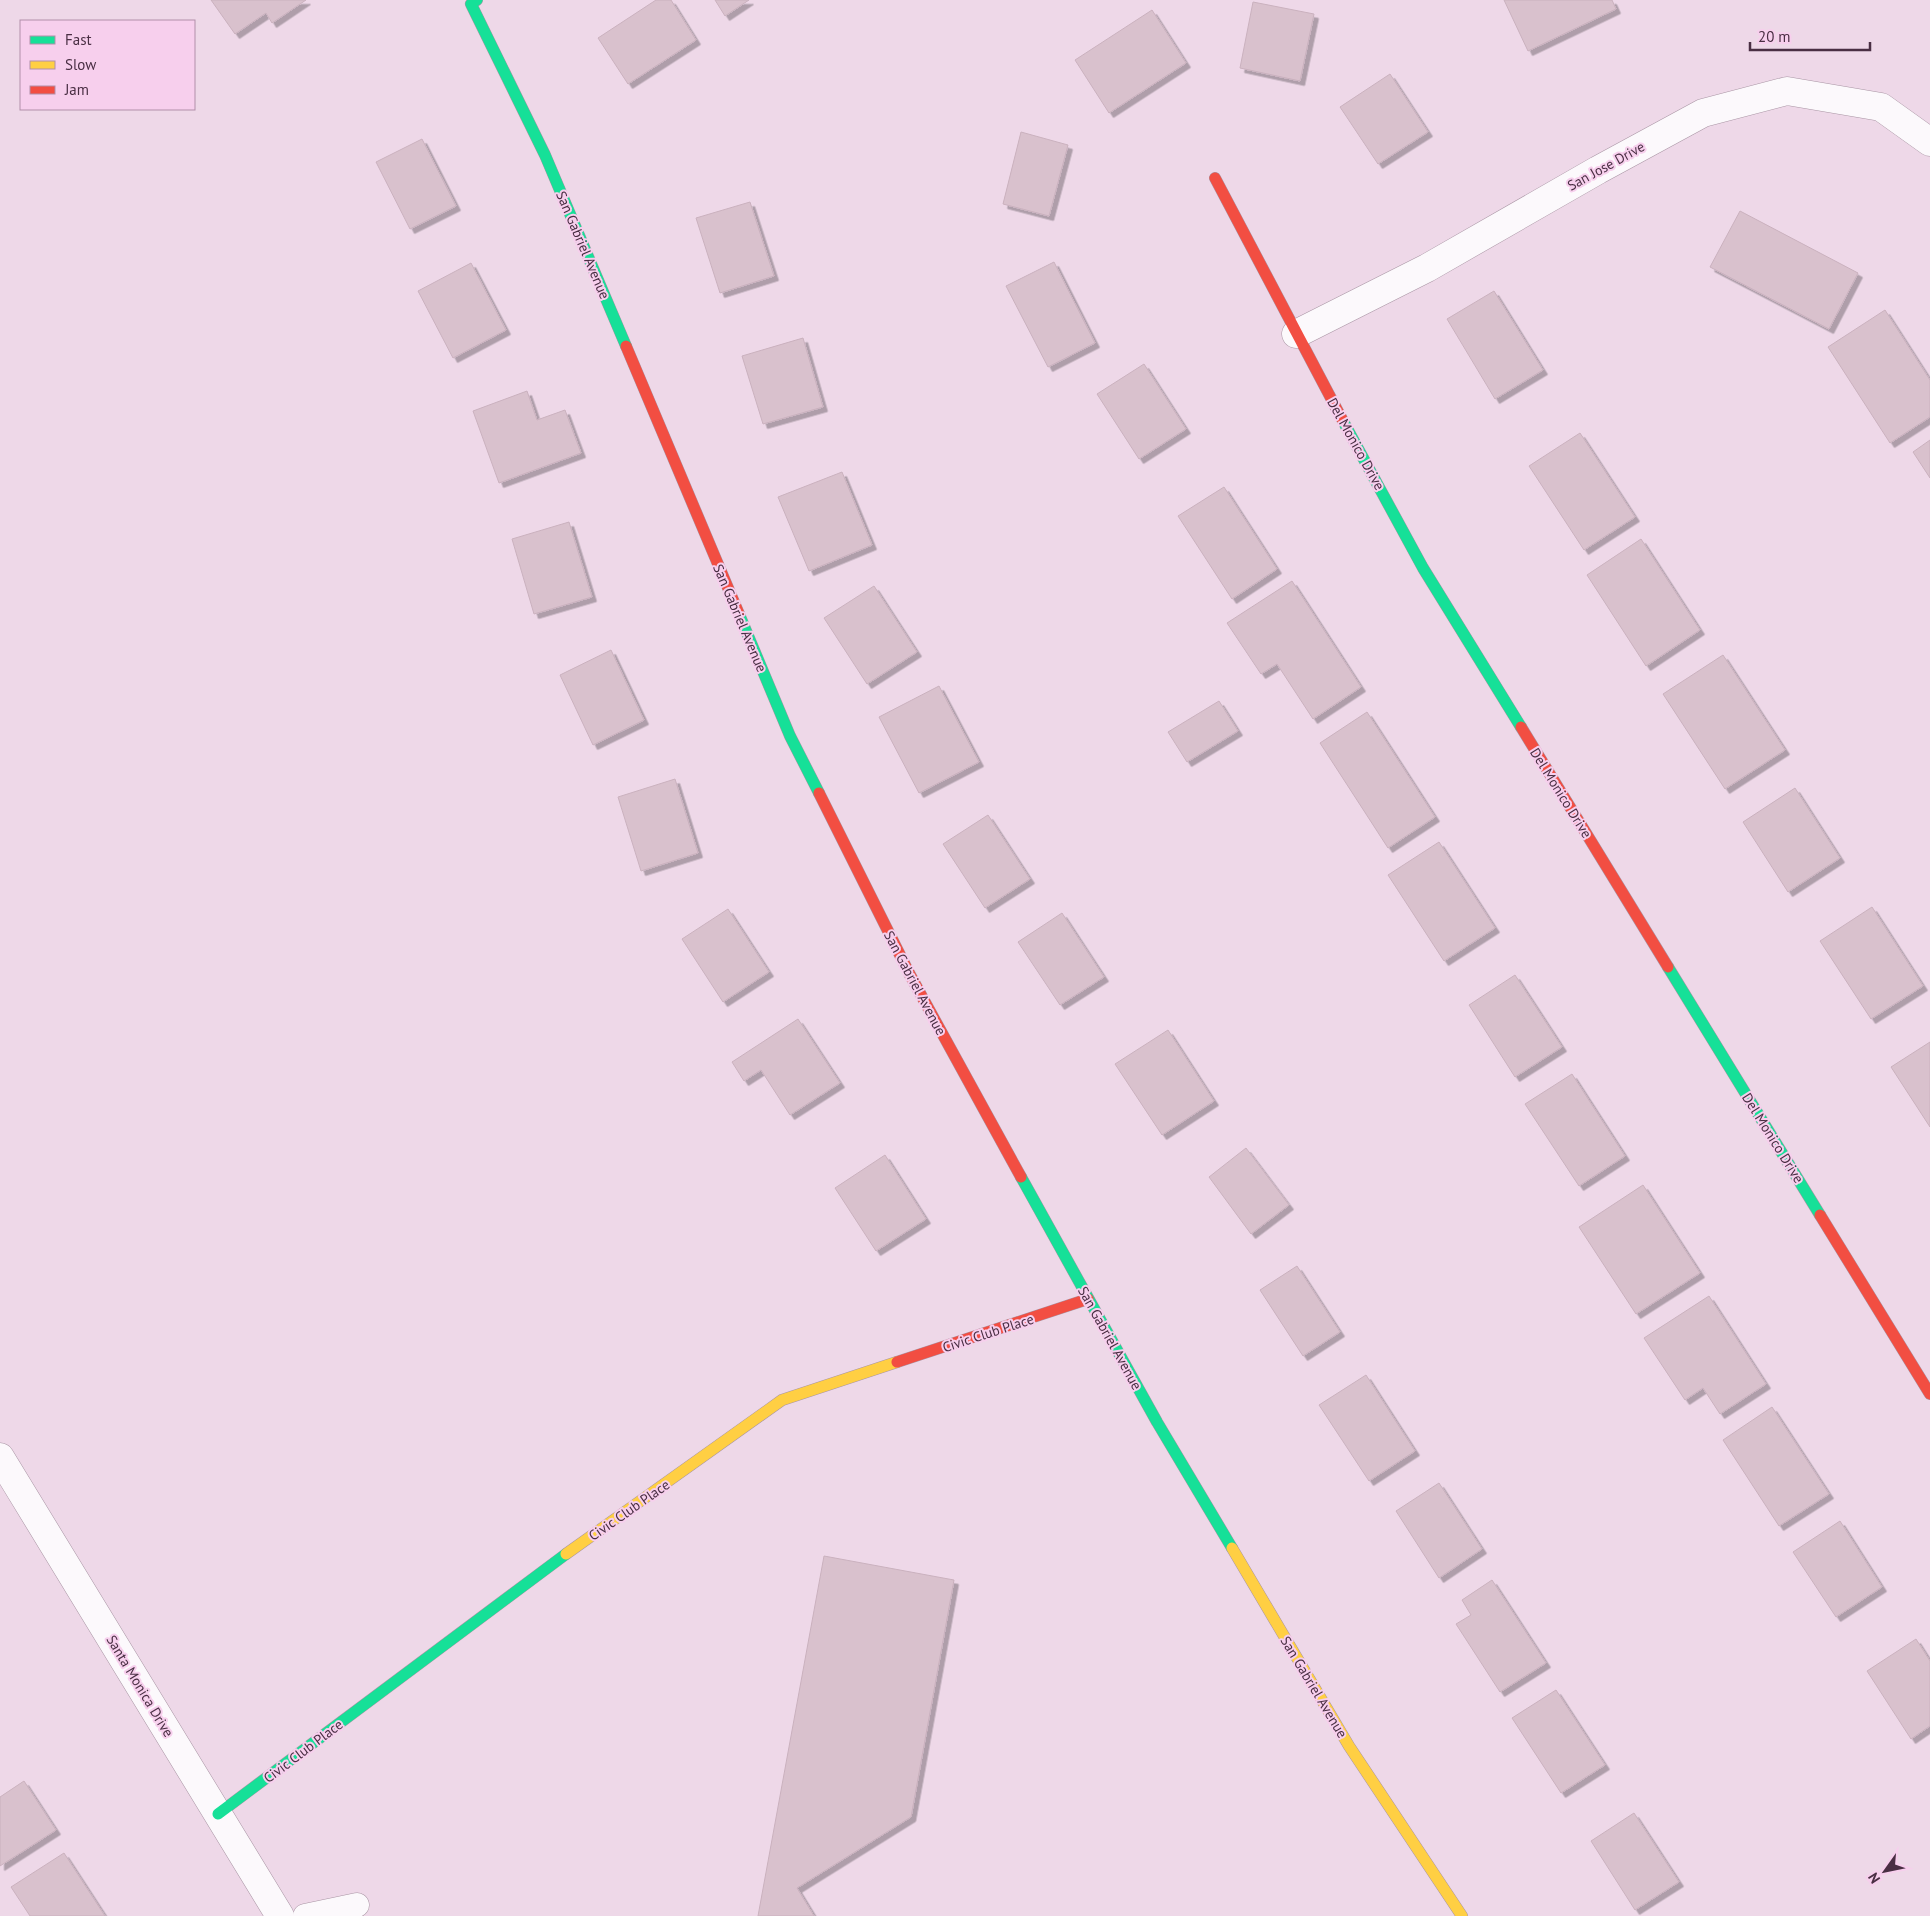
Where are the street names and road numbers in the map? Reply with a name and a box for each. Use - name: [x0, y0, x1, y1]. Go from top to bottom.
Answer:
- street label: San Jose Drive: [1564, 137, 1648, 195]
- street label: San Gabriel Avenue: [552, 188, 614, 302]
- street label: Del Monico Drive: [1323, 395, 1389, 493]
- street label: San Gabriel Avenue: [709, 561, 771, 675]
- street label: Del Monico Drive: [1526, 745, 1596, 841]
- street label: San Gabriel Avenue: [880, 928, 950, 1038]
- street label: Del Monico Drive: [1738, 1090, 1808, 1186]
- street label: San Gabriel Avenue: [1074, 1283, 1146, 1393]
- street label: Civic Club Place: [940, 1310, 1036, 1356]
- street label: Civic Club Place: [585, 1475, 673, 1545]
- street label: Santa Monica Drive: [102, 1632, 178, 1740]
- street label: San Gabriel Avenue: [1277, 1633, 1351, 1741]
- street label: Civic Club Place: [260, 1715, 346, 1787]

